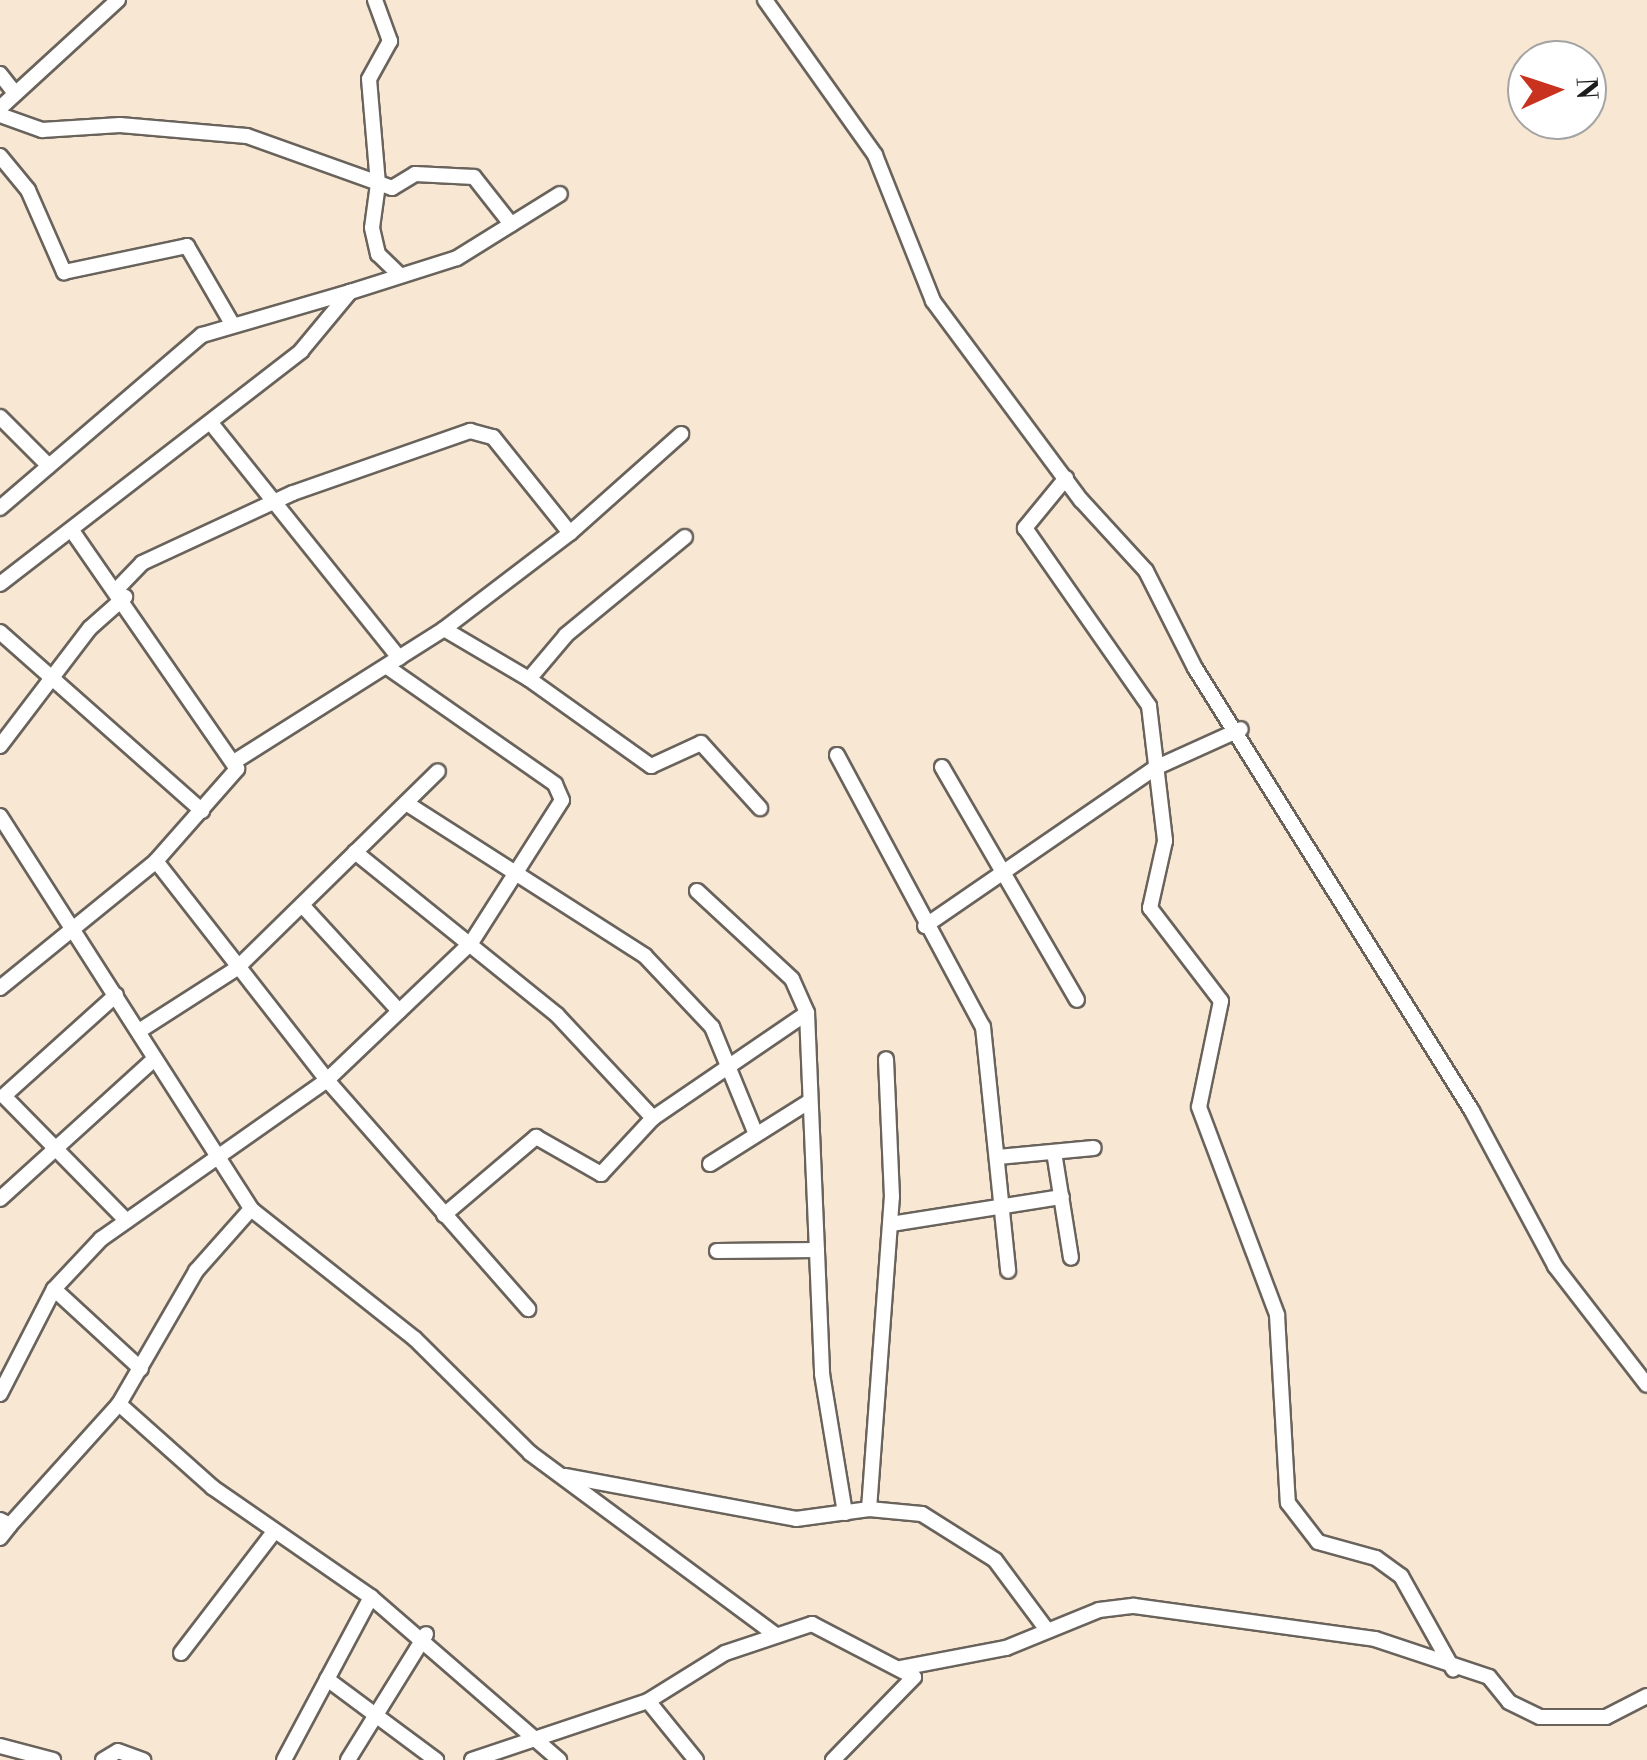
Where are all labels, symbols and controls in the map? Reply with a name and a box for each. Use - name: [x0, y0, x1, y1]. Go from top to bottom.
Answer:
- north arrow: [1507, 40, 1607, 140]
- text: N: [1567, 77, 1604, 100]

